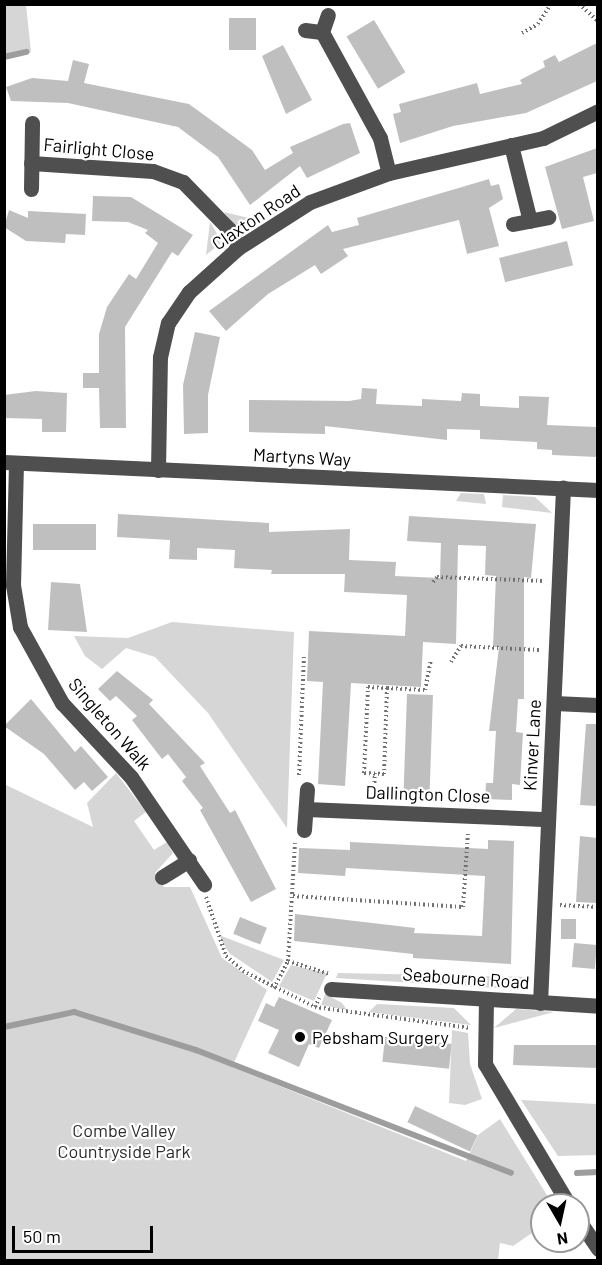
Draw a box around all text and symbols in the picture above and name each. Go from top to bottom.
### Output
street label: Fairlight Close [43,133,155,165]
street label: Claxton Road [208,180,304,254]
street label: Martyns Way [252,444,352,470]
street label: Singleton Walk [64,674,156,774]
street label: Kinver Lane [519,699,545,791]
street label: Dallington Close [365,781,491,807]
street label: Seabourne Road [402,963,530,993]
place label: Pebsham Surgery [312,1026,449,1048]
marker: Pebsham Surgery [293,1030,307,1044]
park label: Combe Valley Countryside Park [57,1120,191,1162]
north arrow [530,1193,590,1253]
scale bar [15,1214,156,1252]
text: 50 m [23,1225,61,1247]
text: N [556,1229,569,1250]

